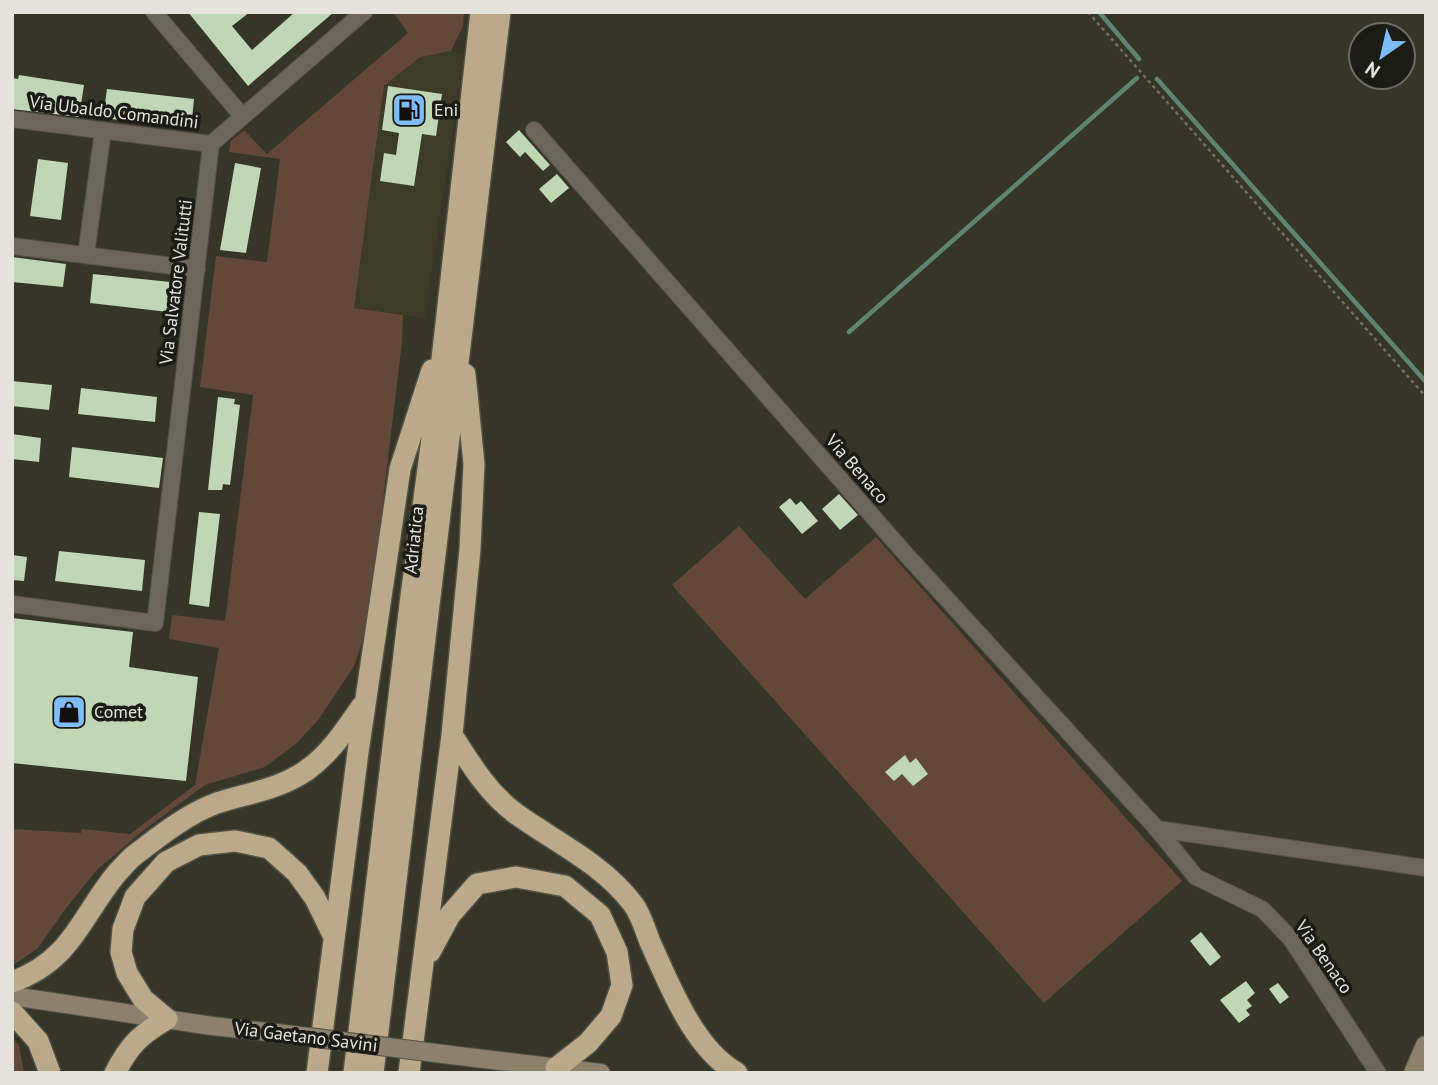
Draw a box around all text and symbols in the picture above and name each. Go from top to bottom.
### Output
north arrow [1347,21,1417,91]
text: N [1361,57,1384,84]
street label: Via Ubaldo Comandini [27,90,200,133]
fuel station icon: Eni [390,91,428,129]
place label: Eni [434,98,458,121]
street label: Via Salvatore Valitutti [154,198,197,367]
street label: Via Benaco [820,428,894,508]
street label: Adriatica [399,505,428,575]
shop icon: Comet [50,693,88,731]
place label: Comet [94,700,143,723]
street label: Via Benaco [1290,915,1358,998]
street label: Via Gaetano Savini [232,1016,379,1057]

